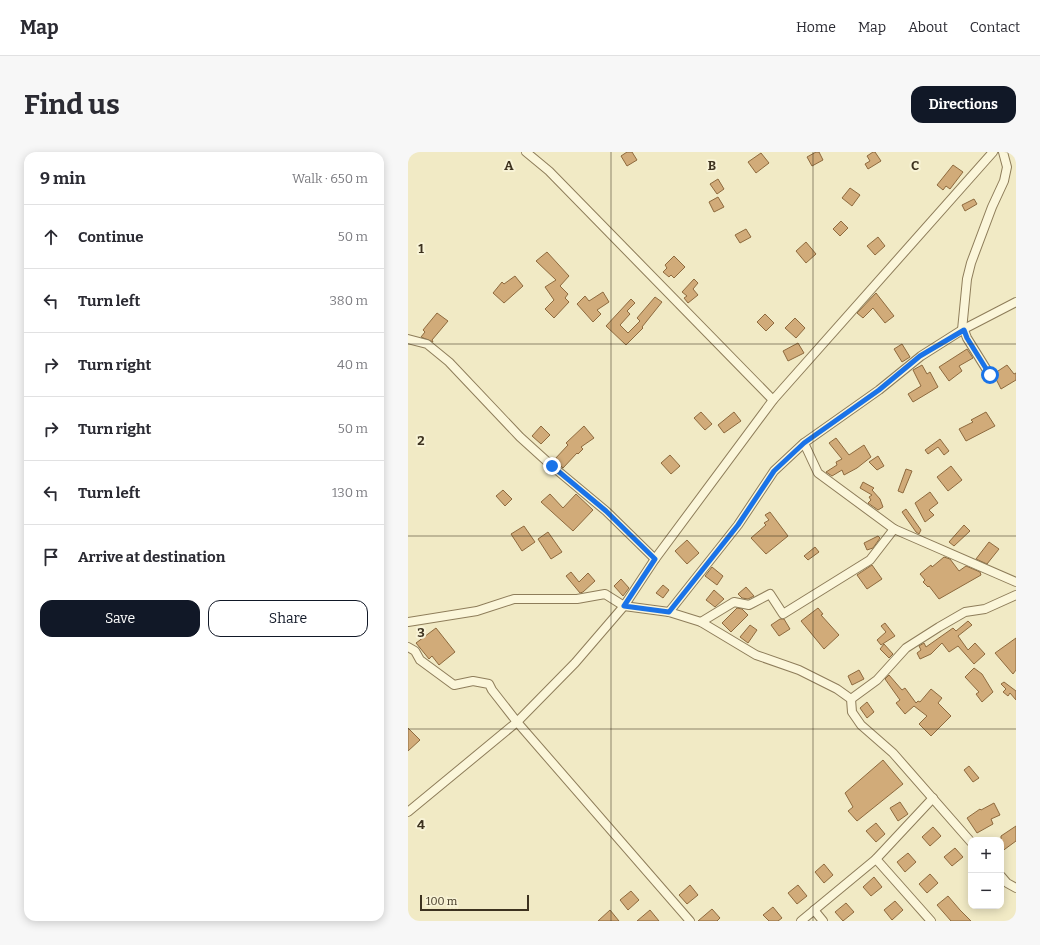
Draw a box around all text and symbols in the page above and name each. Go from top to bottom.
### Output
text: Map [20,16,59,39]
text: Home [796,19,836,36]
text: Map [858,19,886,36]
text: About [908,19,948,36]
text: Contact [970,19,1020,36]
button: Directions [911,86,1016,123]
text: Find us [24,88,120,121]
text: A [504,158,514,173]
text: B [708,158,716,173]
text: C [911,158,919,173]
text: 9 min [40,168,86,189]
text: Walk · 650 m [292,171,368,186]
icon: ahead [40,226,62,248]
text: Continue [78,228,144,246]
text: 50 m [338,229,368,244]
text: 1 [418,241,424,256]
icon: left [40,290,62,312]
text: Turn left [78,292,140,310]
text: 380 m [329,293,368,308]
icon: right [40,354,62,376]
text: Turn right [78,356,151,374]
text: 40 m [337,357,368,372]
route start [981,366,999,384]
icon: right [40,418,62,440]
text: Turn right [78,420,151,438]
text: 50 m [338,421,368,436]
text: 2 [417,433,425,448]
route end [543,457,561,475]
icon: left [40,482,62,504]
text: Turn left [78,484,140,502]
text: 130 m [332,485,368,500]
icon: arrive [40,546,62,568]
text: Arrive at destination [78,548,225,566]
button: Save [40,600,200,637]
button: Share [208,600,368,637]
text: 3 [417,625,425,640]
text: 4 [417,817,425,832]
map controls [968,837,1004,909]
button: + [968,837,1004,873]
button: − [968,873,1004,909]
scale bar [420,893,529,912]
text: 100 m [426,895,457,908]

